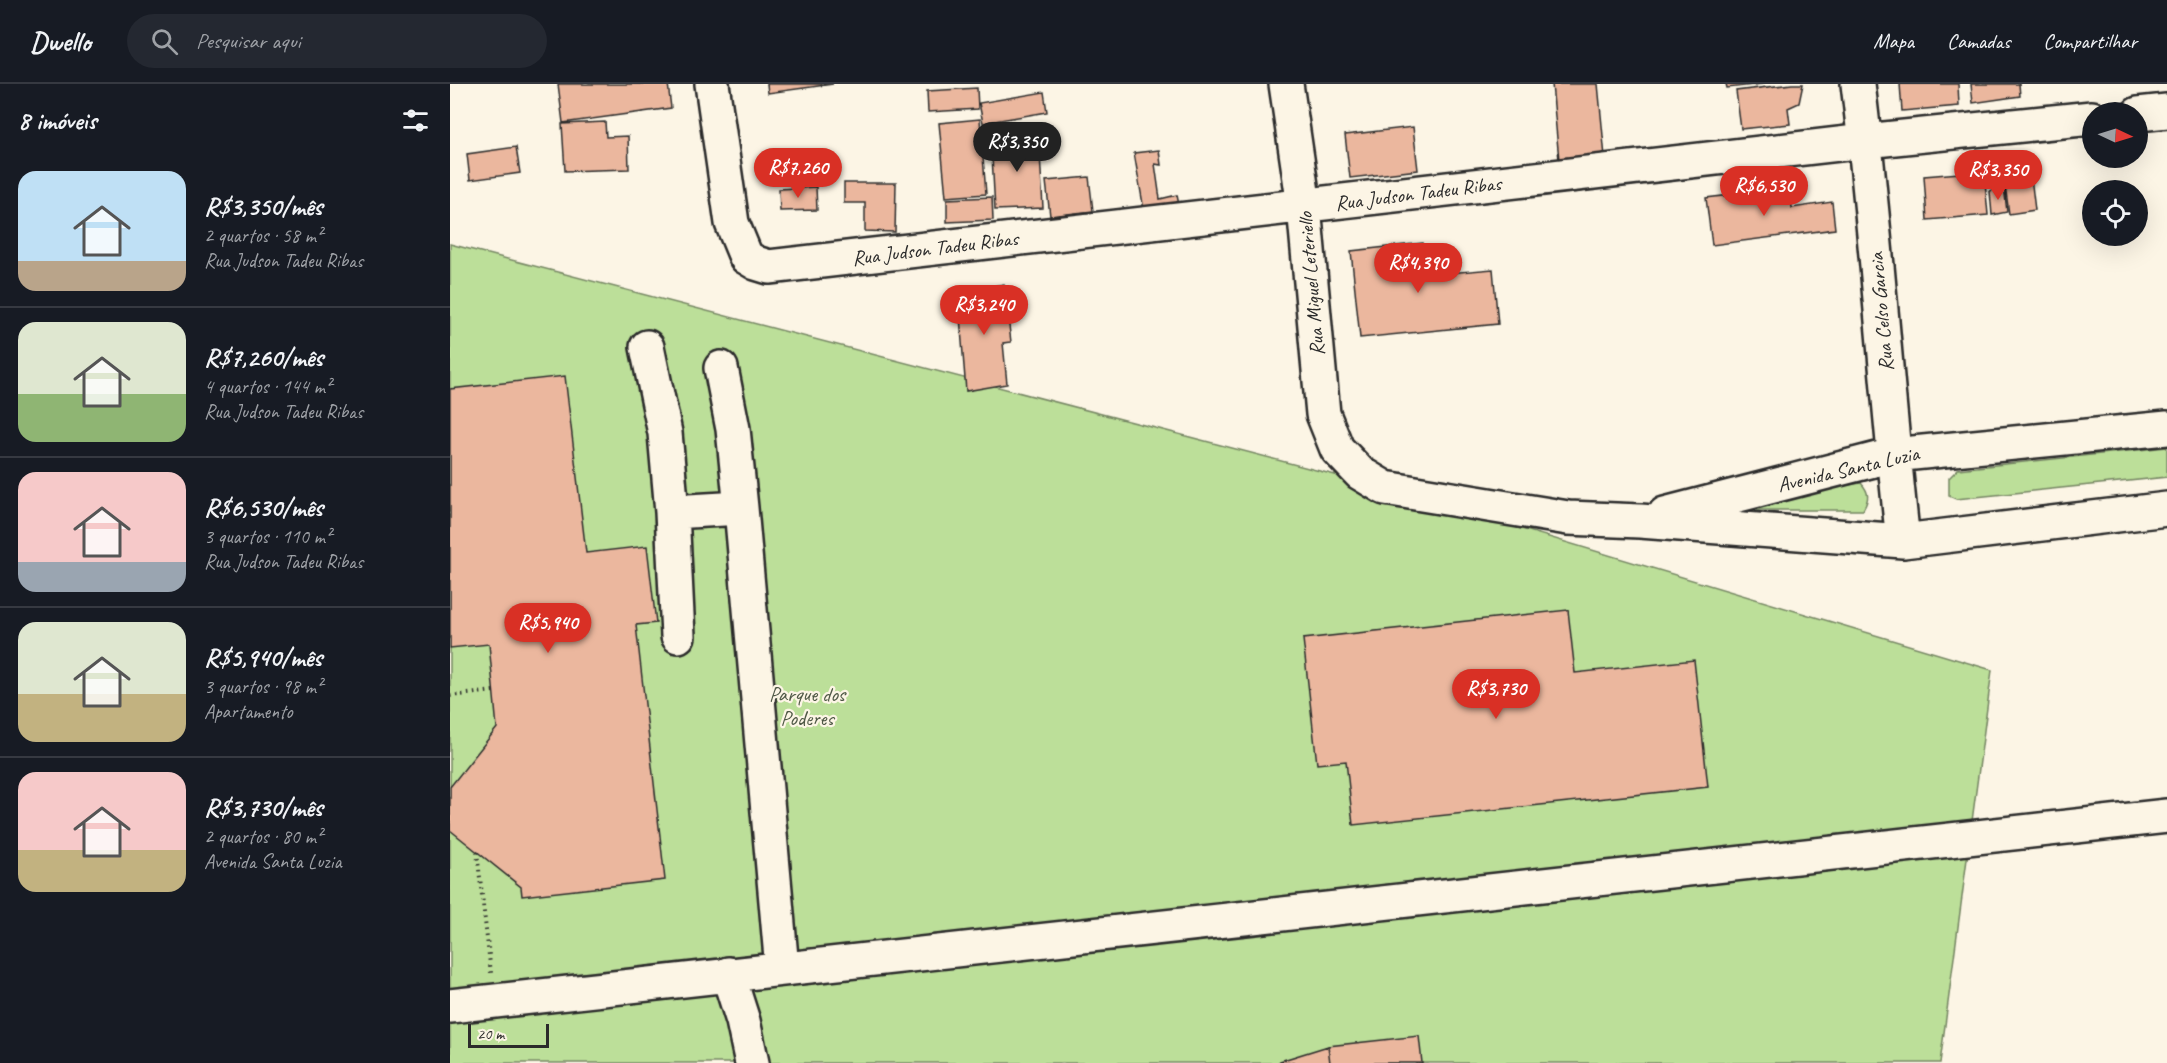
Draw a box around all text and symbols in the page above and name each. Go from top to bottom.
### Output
search box [127,14,547,68]
text: Dwello [30,24,91,59]
icon: search [148,25,181,58]
text: Pesquisar aqui [196,27,301,55]
text: Mapa [1873,28,1914,54]
text: Camadas [1947,28,2010,54]
text: Compartilhar [2043,28,2137,54]
north arrow [2082,102,2148,168]
map controls [2082,102,2148,246]
text: 8 imóveis [18,104,97,137]
icon: filters [399,104,432,137]
pin: R$3,350 [962,122,1072,173]
text: R$3,350 [987,129,1047,154]
pin: R$7,260 [743,148,853,199]
pin: R$3,350 [1943,150,2053,201]
text: R$7,260 [768,155,828,180]
text: R$3,350 [1968,157,2028,182]
pin: R$6,530 [1709,166,1819,217]
street label: Rua Judson Tadeu Ribas [1334,170,1504,216]
text: R$6,530 [1734,173,1794,198]
button: locate [2082,180,2148,246]
text: R$3,350/mês [204,190,322,223]
icon: home [66,195,138,267]
street label: Rua Miguel Leteriello [1292,210,1330,357]
text: 2 quartos · 58 m² [204,223,322,248]
street label: Rua Judson Tadeu Ribas [851,225,1021,271]
pin: R$4,390 [1363,243,1473,294]
text: Rua Judson Tadeu Ribas [204,248,363,273]
text: R$4,390 [1388,250,1448,275]
street label: Rua Celso Garcia [1863,250,1899,372]
pin: R$3,240 [929,285,1039,336]
text: R$3,240 [954,292,1014,317]
text: R$7,260/mês [204,341,323,374]
icon: home [66,346,138,418]
text: 4 quartos · 144 m² [204,374,331,399]
text: Rua Judson Tadeu Ribas [204,399,363,424]
street label: Avenida Santa Luzia [1775,440,1923,498]
text: R$6,530/mês [204,491,323,524]
icon: home [66,496,138,568]
text: 3 quartos · 110 m² [204,524,331,549]
text: Rua Judson Tadeu Ribas [204,549,363,574]
pin: R$5,940 [493,603,603,654]
text: R$5,940 [518,610,578,635]
text: R$5,940/mês [204,641,322,674]
icon: home [66,646,138,718]
pin: R$3,730 [1441,669,1551,720]
text: 3 quartos · 98 m² [204,674,322,699]
text: R$3,730 [1466,676,1526,701]
park label: Parque dos Poderes [769,681,847,731]
text: Apartamento [204,699,293,724]
text: R$3,730/mês [204,791,323,824]
icon: home [66,796,138,868]
text: 2 quartos · 80 m² [204,824,322,849]
text: Avenida Santa Luzia [204,849,341,874]
scale bar [468,1021,549,1048]
text: 20 m [477,1024,504,1044]

